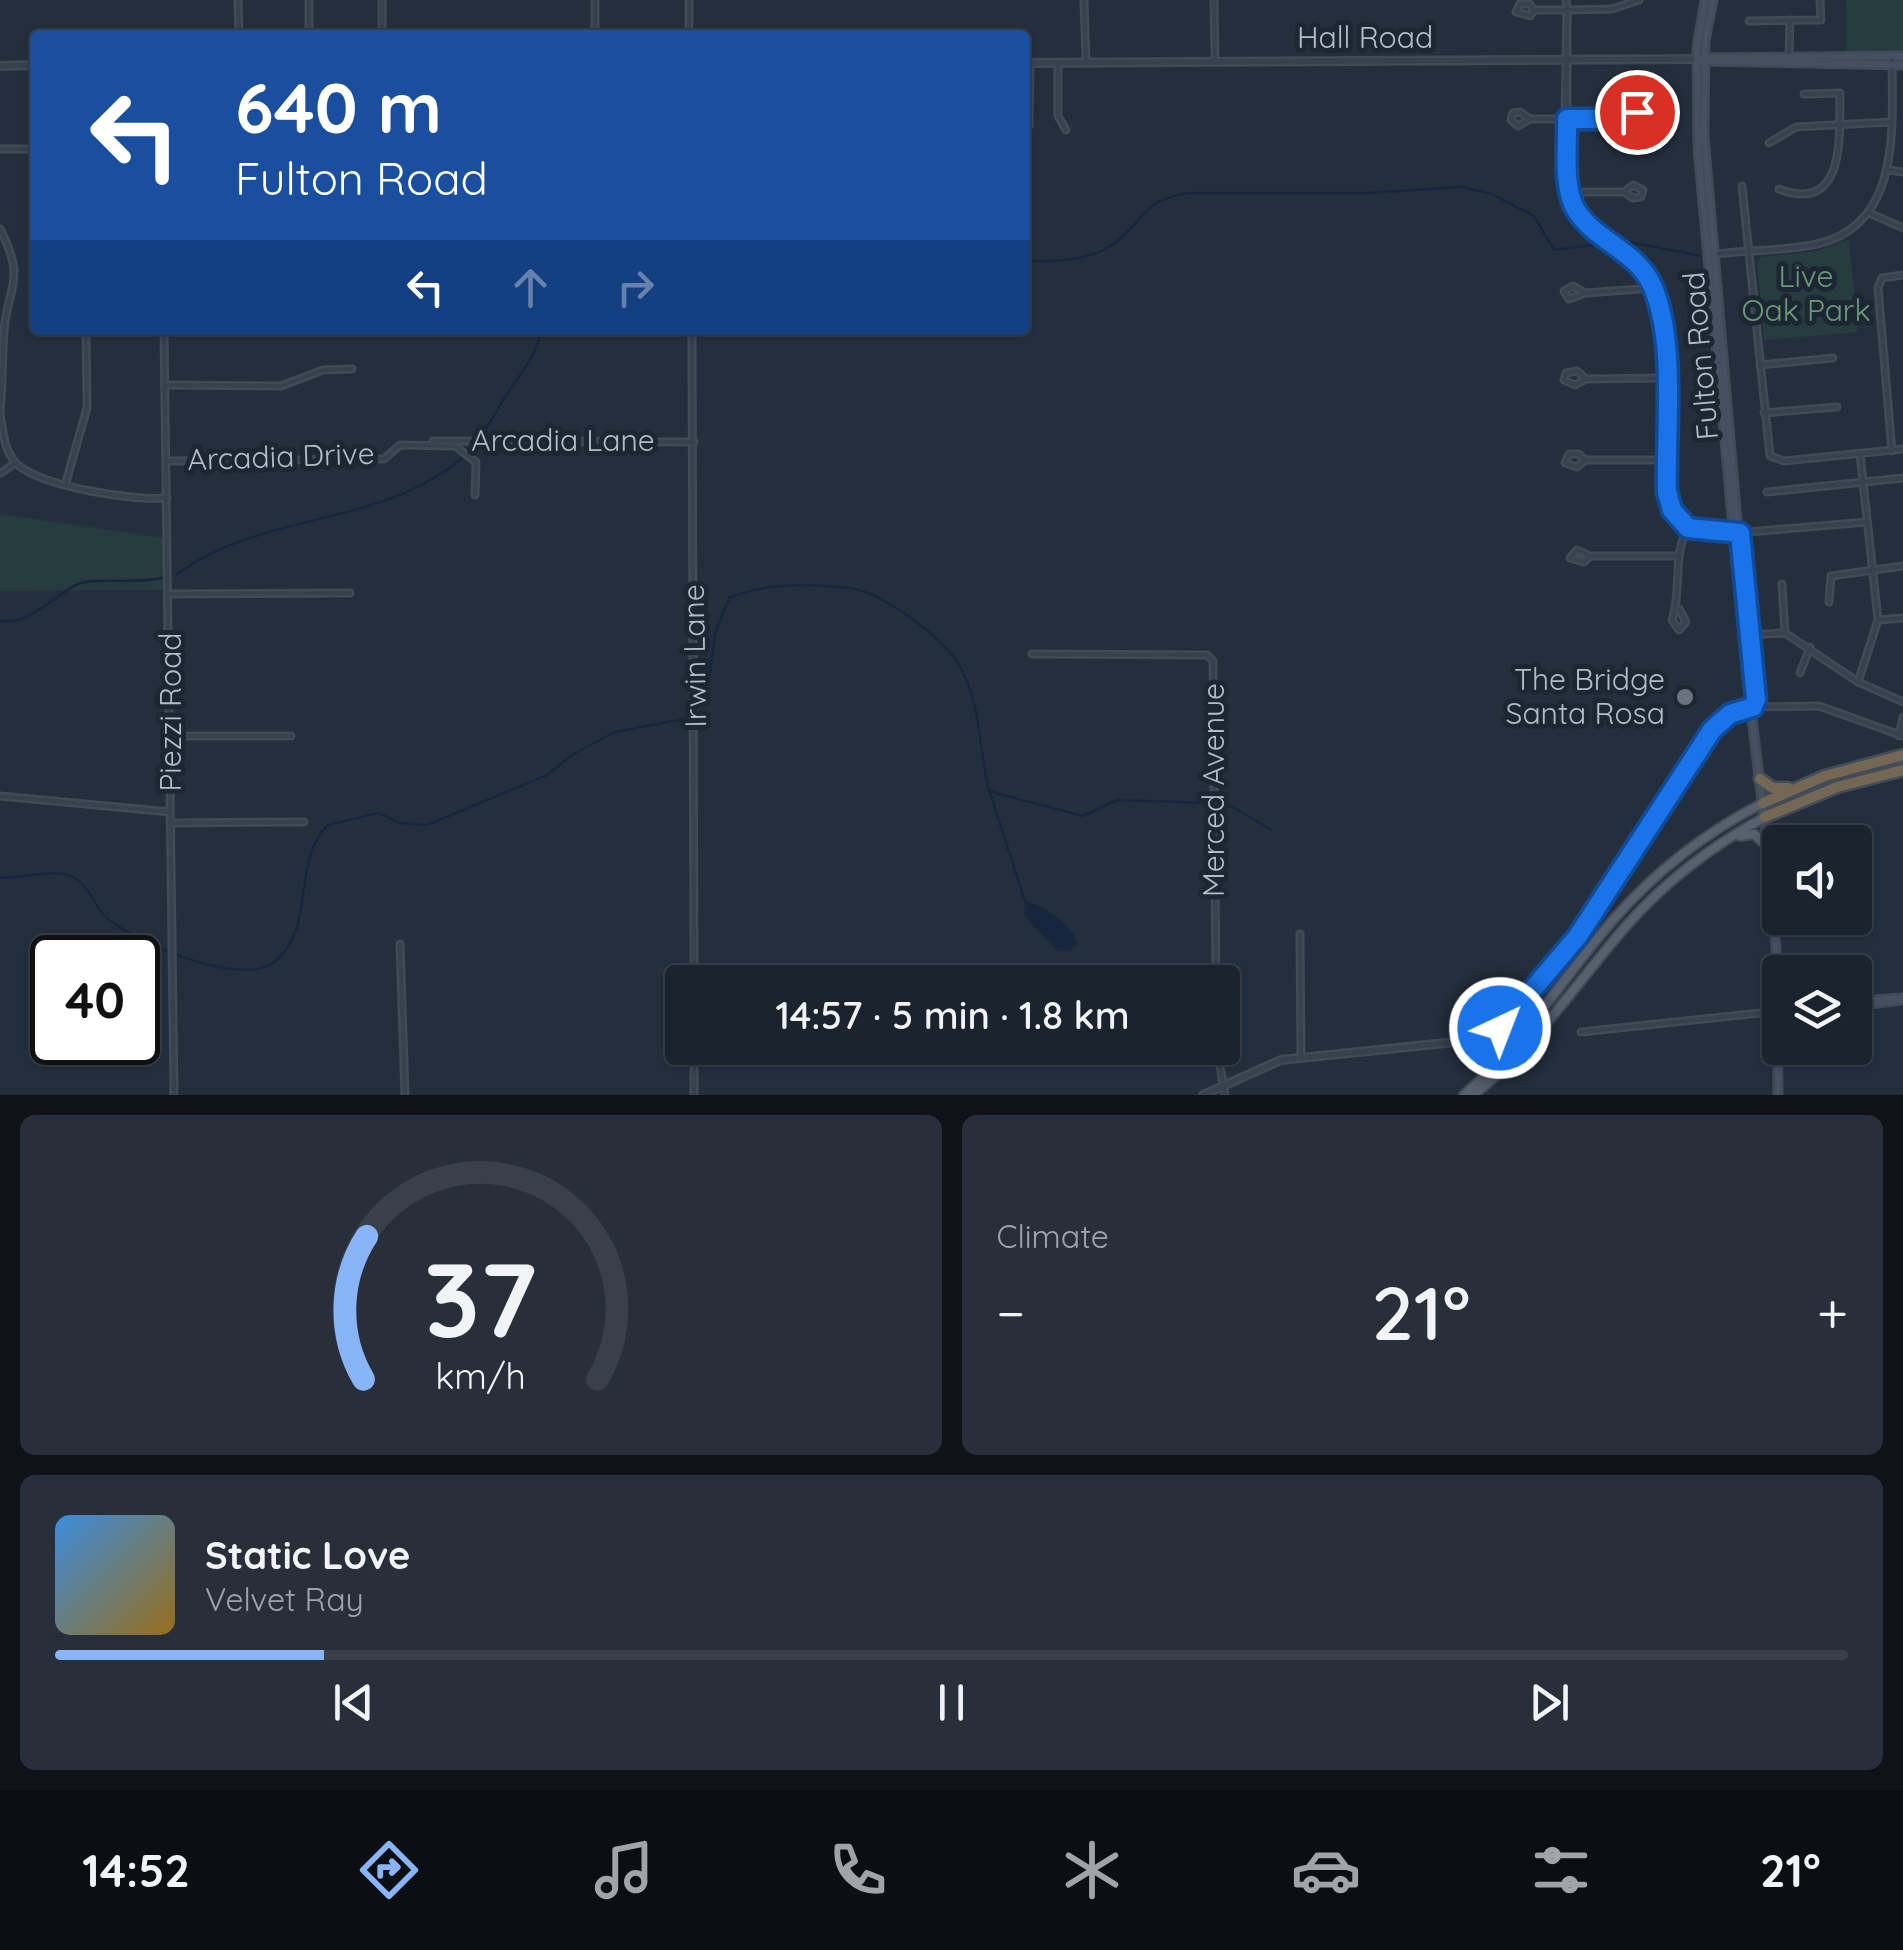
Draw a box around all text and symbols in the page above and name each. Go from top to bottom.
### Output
street label: Hall Road [1297,18,1433,56]
text: 640 m [235,63,442,151]
icon: left [70,70,200,200]
pin [1595,70,1680,155]
icon: arrive [1610,85,1665,140]
text: Fulton Road [235,150,488,206]
park label: Live Oak Park [1742,257,1870,329]
icon: left [398,260,453,315]
icon: ahead [503,260,558,315]
icon: right [608,260,663,315]
street label: Fulton Road [1674,270,1726,442]
street label: Arcadia Lane [471,421,655,459]
street label: Arcadia Drive [187,434,375,478]
street label: Irwin Lane [674,584,714,728]
street label: Piezzi Road [151,632,189,792]
place label: The Bridge Santa Rosa [1506,660,1665,732]
street label: Merced Avenue [1194,683,1232,897]
marker: The Bridge Santa Rosa [1674,686,1696,708]
map controls [1762,825,1872,1065]
button: sound [1762,825,1872,935]
speed limit sign: 40 [30,935,160,1065]
button: layers [1762,955,1872,1065]
position arrow [1448,976,1552,1080]
text: 14:57 · 5 min · 1.8 km [775,991,1130,1039]
text: Climate [997,1216,1109,1256]
text: 37 [424,1233,537,1363]
text: 21° [1372,1265,1471,1359]
text: − [997,1278,1025,1347]
text: + [1817,1278,1848,1347]
text: km/h [435,1353,526,1398]
text: Static Love [205,1531,410,1579]
text: Velvet Ray [205,1579,364,1619]
icon: previous [326,1675,381,1730]
icon: pause [924,1675,979,1730]
icon: next [1522,1675,1577,1730]
icon: directions [354,1835,424,1905]
icon: music [589,1835,659,1905]
icon: phone [823,1835,893,1905]
icon: climate [1057,1835,1127,1905]
icon: car [1291,1835,1361,1905]
icon: filters [1526,1835,1596,1905]
text: 14:52 [82,1842,190,1898]
text: 21° [1760,1842,1821,1898]

